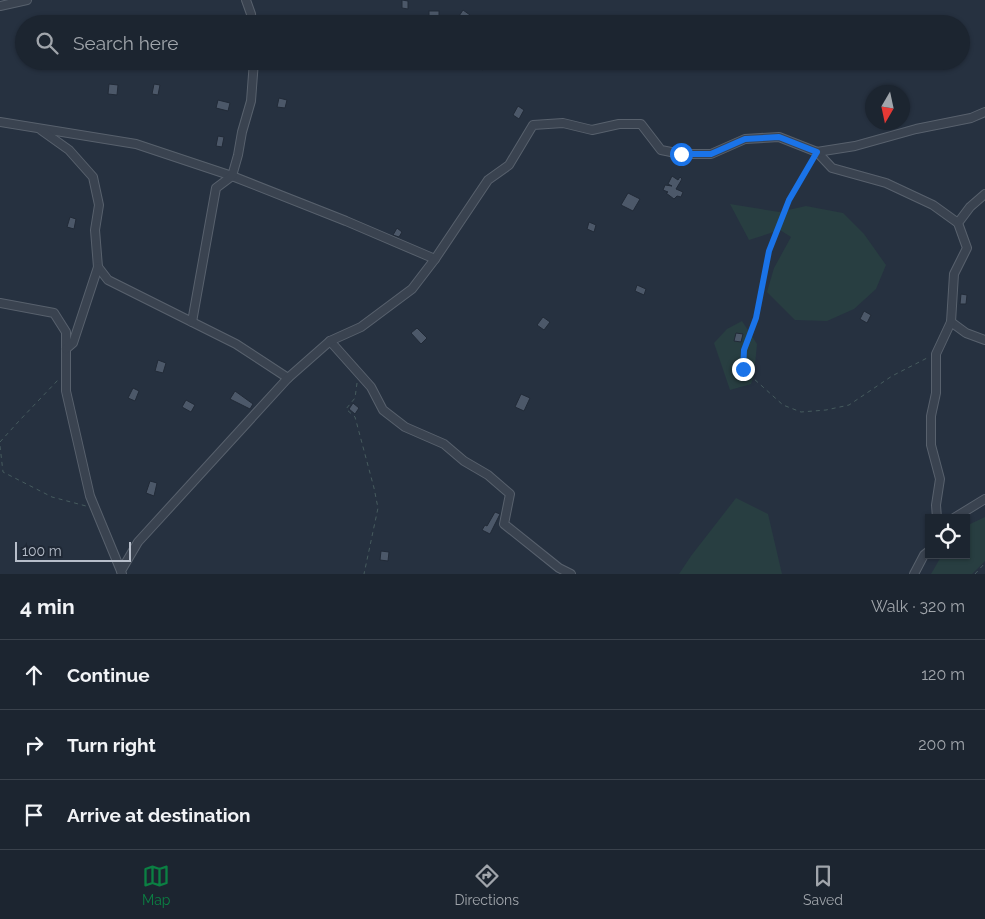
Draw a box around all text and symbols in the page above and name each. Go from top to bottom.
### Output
search box [15,15,970,70]
icon: search [33,29,61,57]
text: Search here [73,32,179,54]
north arrow [865,85,910,130]
route start [670,143,693,166]
route end [732,358,755,381]
map controls [925,514,970,559]
button: locate [925,514,970,559]
scale bar [15,539,131,562]
text: 100 m [22,543,62,559]
text: 4 min [20,594,75,619]
text: Walk · 320 m [871,597,965,616]
icon: ahead [20,661,48,689]
text: Continue [67,664,150,686]
text: 120 m [921,665,965,684]
icon: right [20,731,48,759]
text: Turn right [67,734,156,756]
text: 200 m [918,735,965,754]
icon: arrive [20,801,48,829]
text: Arrive at destination [67,804,251,826]
tab: Map [142,862,170,908]
tab: Directions [454,862,519,908]
tab: Saved [803,862,843,908]

